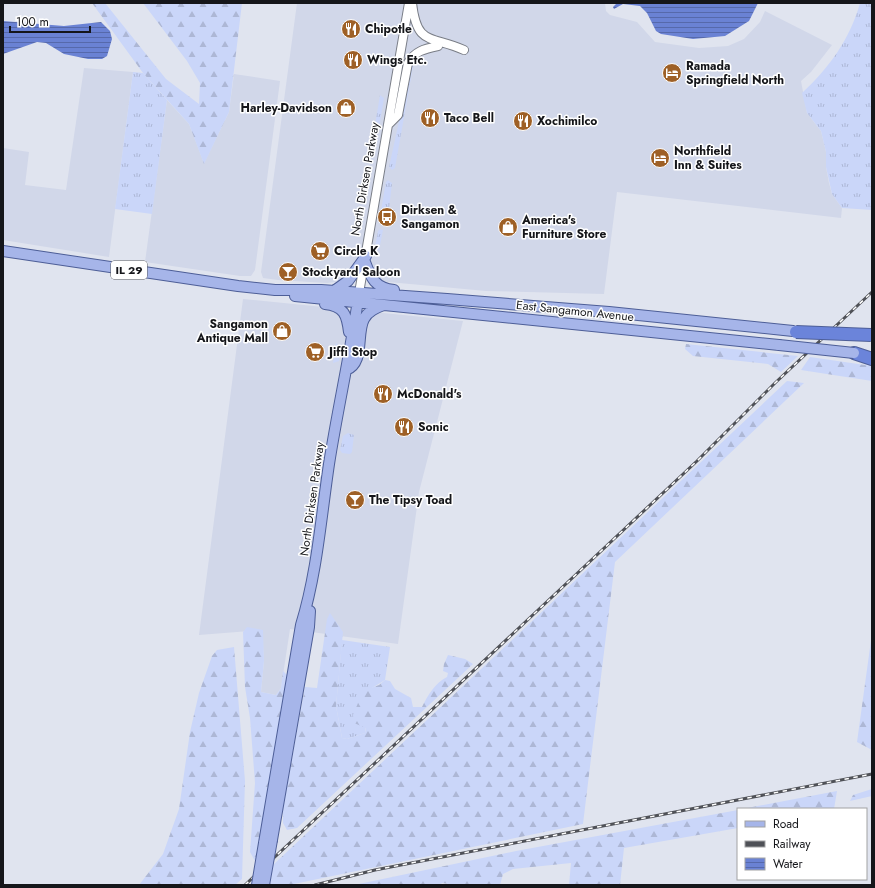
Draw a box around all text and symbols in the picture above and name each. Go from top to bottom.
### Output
scale bar [10,8,90,34]
text: 100 m [16,13,49,31]
restaurant icon: Chipotle [340,18,362,40]
place label: Chipotle [365,20,412,38]
restaurant icon: Wings Etc. [342,49,364,71]
place label: Wings Etc. [367,51,427,69]
place label: Ramada Springfield North [686,57,784,89]
hotel icon: Ramada Springfield North [661,62,683,84]
shop icon: Harley-Davidson [335,97,357,119]
place label: Harley-Davidson [241,99,332,117]
restaurant icon: Taco Bell [419,107,441,129]
place label: Taco Bell [444,109,494,127]
restaurant icon: Xochimilco [512,110,534,132]
place label: Xochimilco [537,112,597,130]
street label: North Dirksen Parkway [346,120,384,237]
place label: Northfield Inn & Suites [674,142,742,174]
hotel icon: Northfield Inn & Suites [649,147,671,169]
place label: Dirksen & Sangamon [401,201,460,233]
bus stop icon: Dirksen & Sangamon [376,206,398,228]
place label: America's Furniture Store [521,211,607,243]
shop icon: America's Furniture Store [497,216,519,238]
supermarket icon: Circle K [309,240,331,262]
place label: Circle K [334,242,379,260]
road number: IL 29 [111,261,147,279]
bar icon: Stockyard Saloon [277,261,299,283]
place label: Stockyard Saloon [302,263,400,281]
street label: East Sangamon Avenue [515,296,635,326]
place label: Sangamon Antique Mall [196,315,268,347]
shop icon: Sangamon Antique Mall [271,320,293,342]
supermarket icon: Jiffi Stop [304,341,326,363]
place label: Jiffi Stop [327,343,378,361]
restaurant icon: McDonald's [372,383,394,405]
place label: McDonald's [397,385,462,403]
restaurant icon: Sonic [393,416,415,438]
place label: Sonic [418,418,449,436]
street label: North Dirksen Parkway [295,440,329,557]
bar icon: The Tipsy Toad [344,489,366,511]
place label: The Tipsy Toad [369,491,452,509]
legend [737,808,867,880]
text: Road [773,815,799,833]
text: Railway [773,835,811,853]
text: Water [773,855,804,873]

